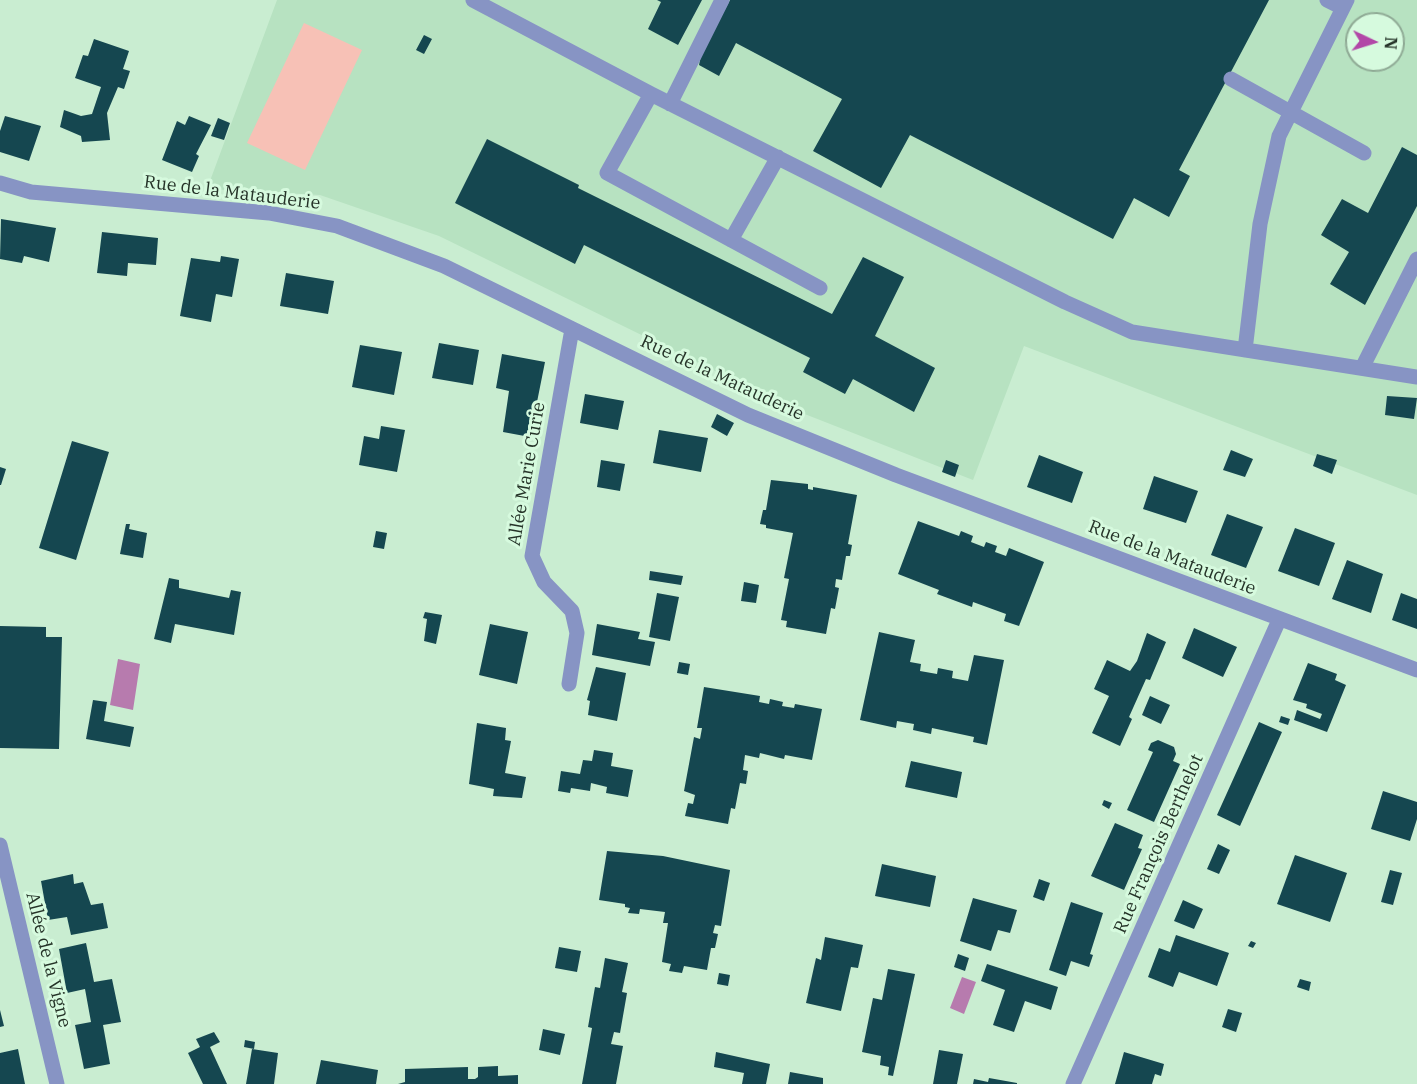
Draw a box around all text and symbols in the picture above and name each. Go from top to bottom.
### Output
north arrow [1345,12,1405,72]
text: N [1381,36,1401,50]
street label: Rue de la Matauderie [143,171,321,215]
street label: Rue de la Matauderie [637,331,807,425]
street label: Allée Marie Curie [504,400,550,548]
street label: Rue de la Matauderie [1085,516,1259,600]
street label: Rue François Berthelot [1110,751,1208,937]
street label: Allée de la Vigne [21,890,75,1030]

